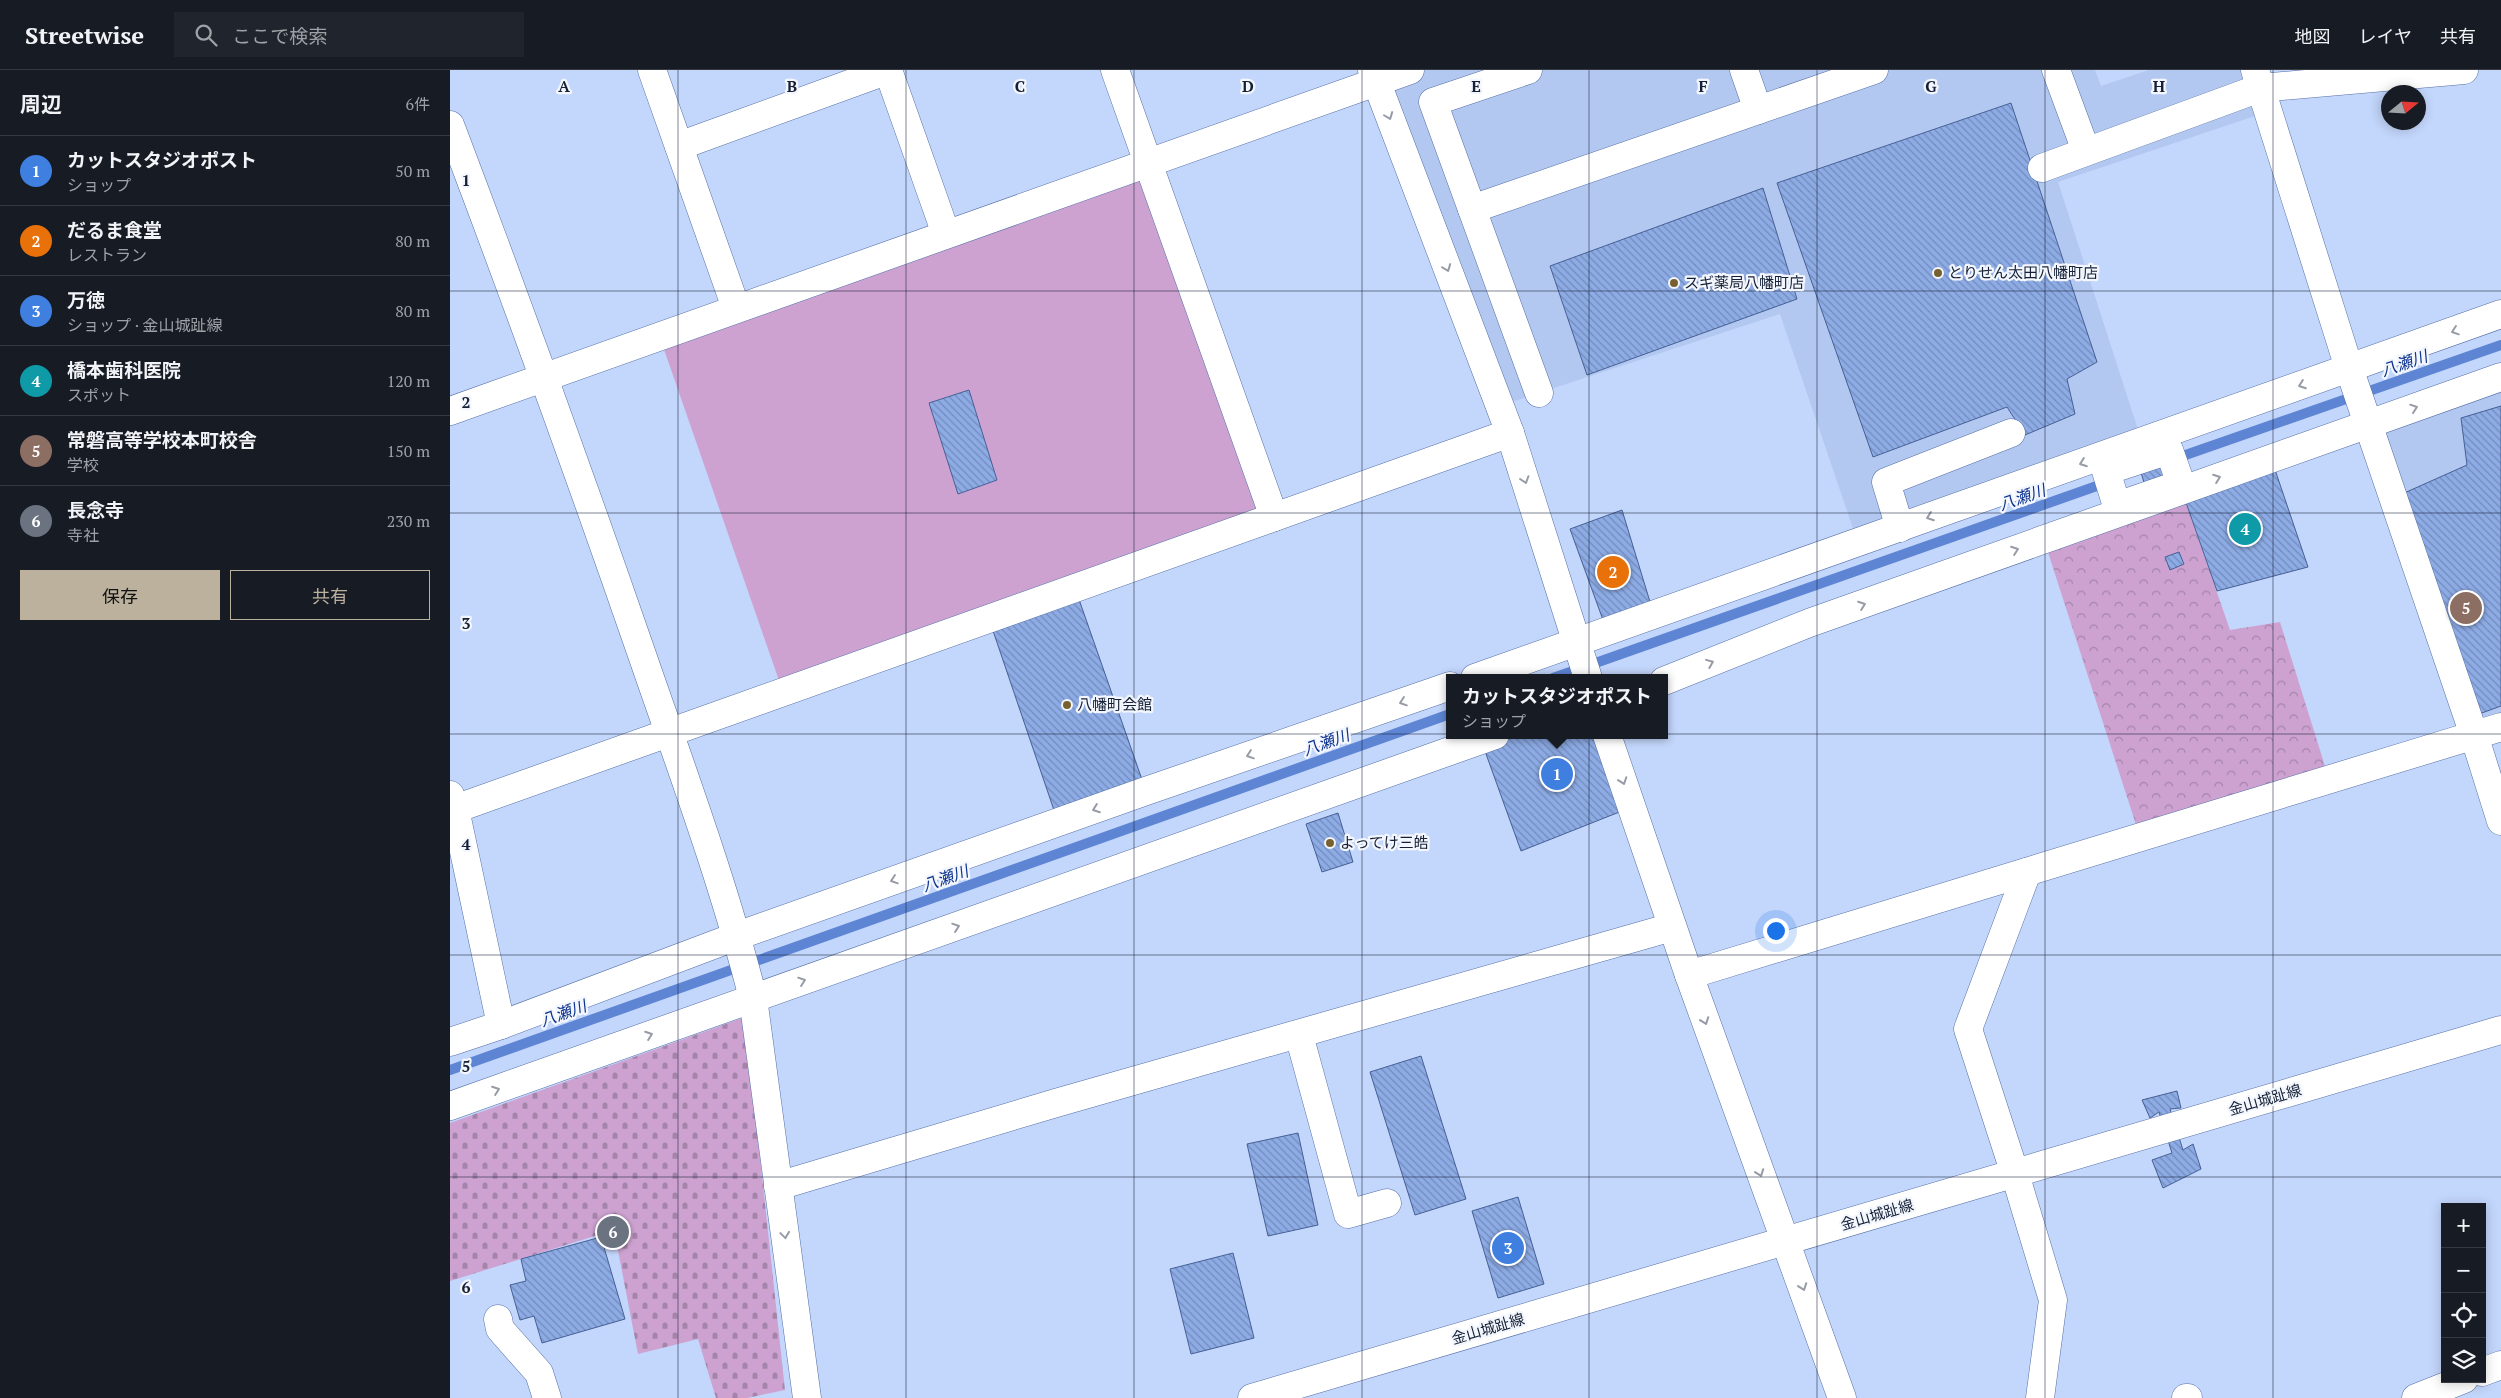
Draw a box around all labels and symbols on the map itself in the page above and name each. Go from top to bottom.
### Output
text: A [558,75,570,97]
text: B [787,75,797,97]
text: C [1015,75,1025,97]
text: D [1242,75,1254,97]
text: E [1471,75,1481,97]
text: F [1698,75,1708,97]
text: G [1925,75,1937,97]
text: H [2153,75,2165,97]
north arrow [2381,85,2426,130]
one-way arrow [1383,111,1393,120]
text: 1 [461,169,471,191]
place label: とりせん太田八幡町店 [1948,262,2098,282]
one-way arrow [1441,263,1451,271]
marker: とりせん太田八幡町店 [1932,267,1944,279]
place label: スギ薬局八幡町店 [1684,272,1804,292]
marker: スギ薬局八幡町店 [1668,277,1680,289]
one-way arrow [2451,325,2460,335]
water label: 八瀬川 [2378,344,2432,381]
one-way arrow [2298,379,2307,389]
text: 2 [461,391,471,413]
one-way arrow [2409,404,2417,414]
one-way arrow [2079,457,2088,467]
one-way arrow [2212,474,2221,484]
one-way arrow [1519,475,1529,484]
water label: 八瀬川 [1996,478,2050,515]
pin: 4 [2229,510,2261,548]
one-way arrow [1926,511,1934,521]
one-way arrow [2010,546,2018,556]
pin: 2 [1597,553,1629,591]
pin: 5 [2450,589,2482,627]
one-way arrow [1857,601,1865,611]
text: 3 [461,612,471,634]
one-way arrow [1705,658,1714,669]
place label: 八幡町会館 [1077,694,1152,714]
one-way arrow [1400,696,1408,706]
marker: 八幡町会館 [1061,699,1073,711]
water label: 八瀬川 [1300,723,1354,761]
one-way arrow [1246,749,1254,759]
pin: 1 [1541,755,1573,793]
one-way arrow [1617,777,1627,785]
one-way arrow [1093,803,1101,813]
place label: よってけ三皓 [1340,832,1429,852]
text: 4 [461,833,471,855]
marker: よってけ三皓 [1324,837,1336,849]
water label: 八瀬川 [919,859,973,897]
one-way arrow [890,874,898,884]
your location [1763,918,1789,944]
one-way arrow [951,923,959,933]
one-way arrow [798,977,806,987]
water label: 八瀬川 [537,994,591,1032]
one-way arrow [1699,1016,1709,1024]
one-way arrow [644,1031,653,1041]
text: 5 [461,1055,471,1077]
street label: 金山城趾線 [2226,1079,2304,1119]
one-way arrow [491,1086,500,1096]
one-way arrow [1754,1169,1764,1177]
street label: 金山城趾線 [1838,1194,1916,1234]
pin: 6 [597,1213,629,1251]
pin: 3 [1492,1229,1524,1267]
one-way arrow [779,1230,789,1239]
text: 6 [461,1276,471,1298]
one-way arrow [1797,1283,1807,1291]
street label: 金山城趾線 [1449,1308,1527,1348]

